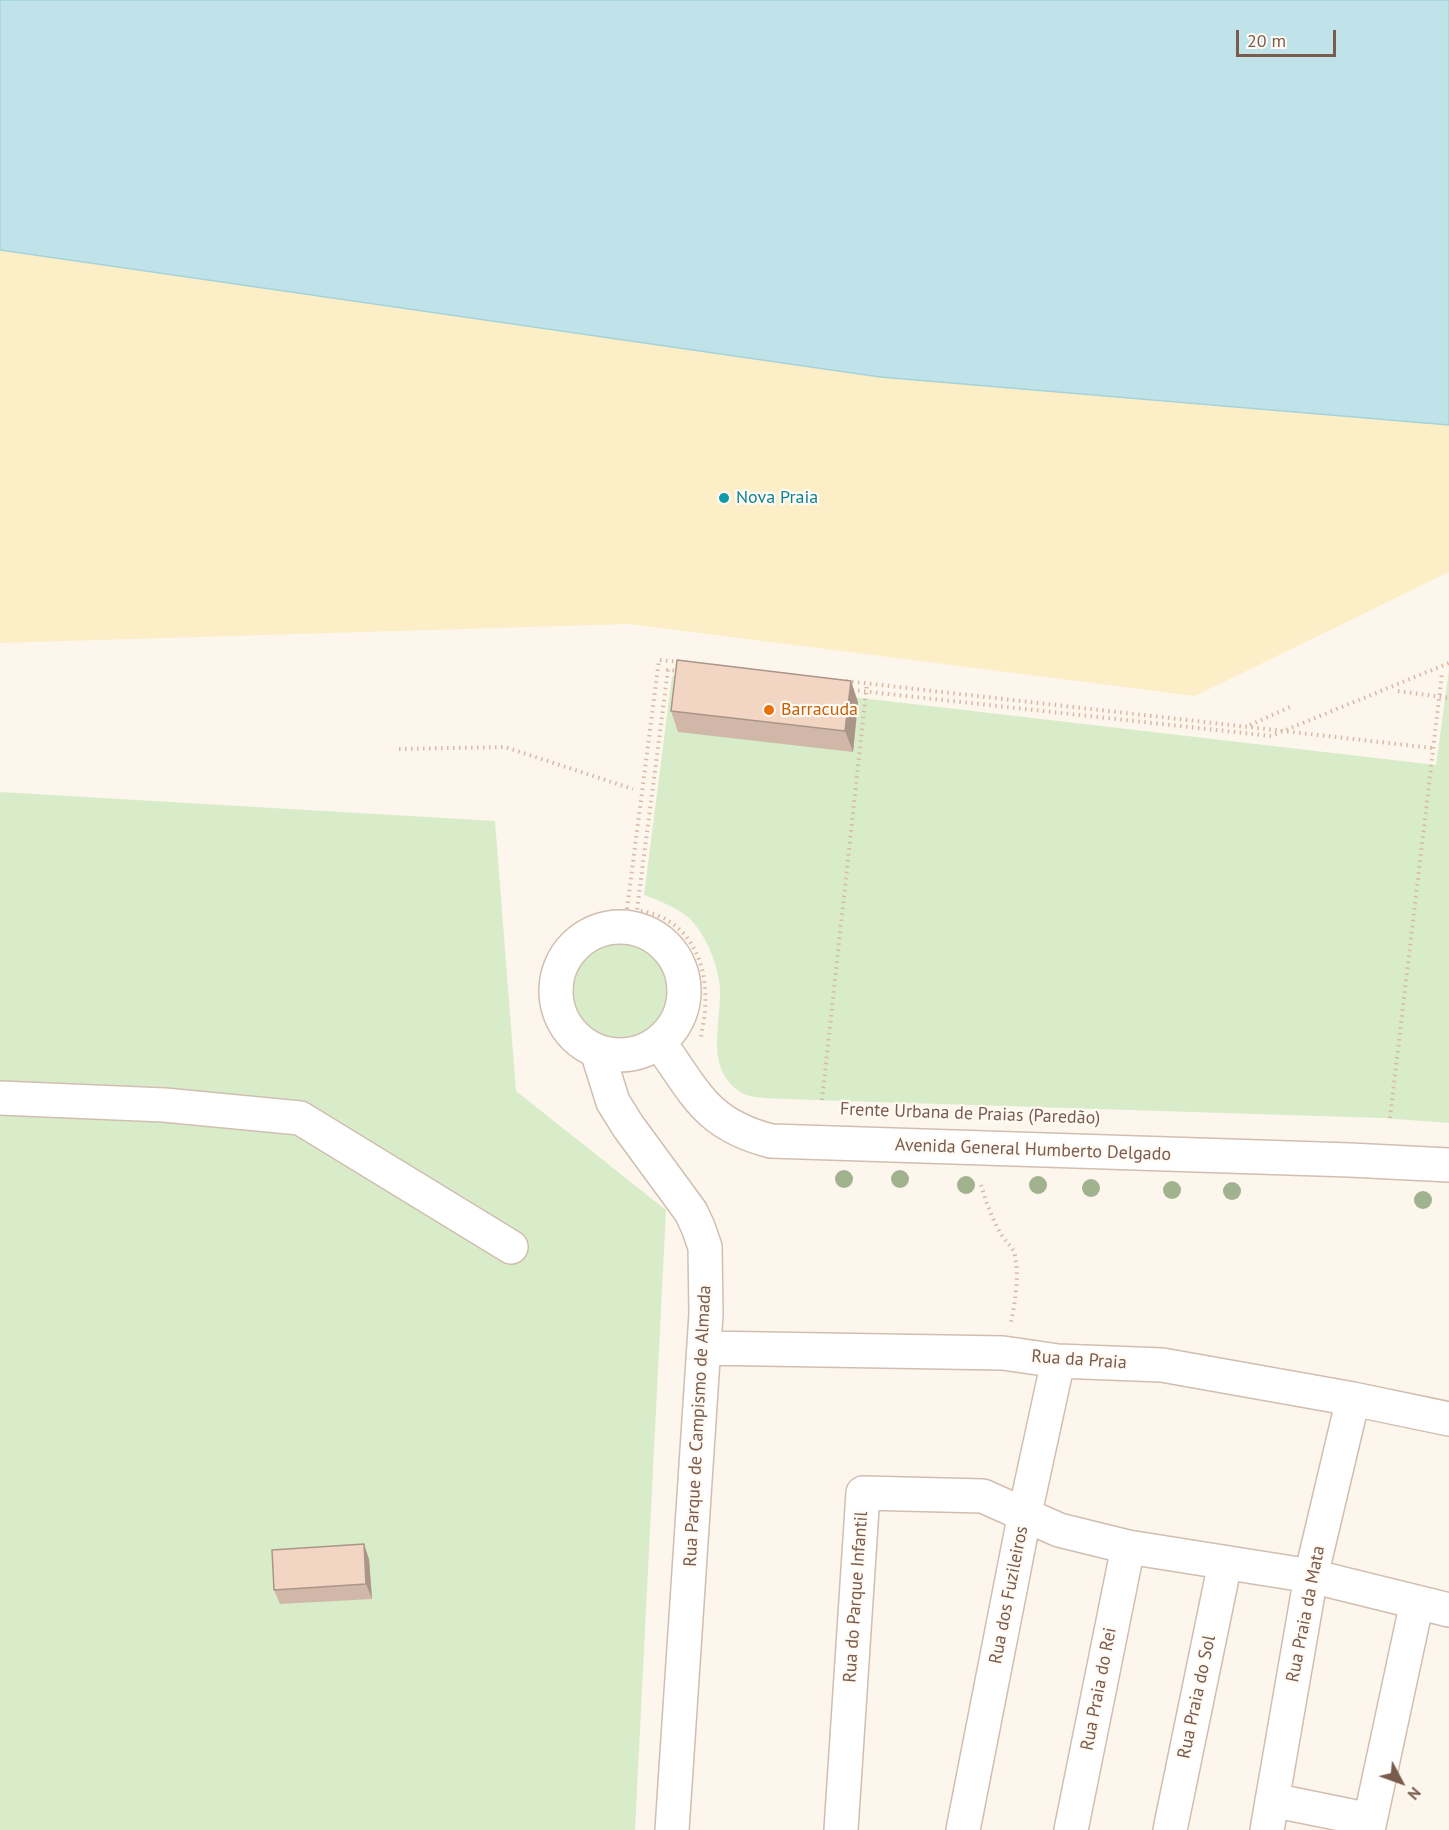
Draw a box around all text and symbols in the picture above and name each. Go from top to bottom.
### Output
scale bar [1239,18,1340,56]
text: 20 m [1247,29,1286,52]
place label: Nova Praia [736,487,818,509]
marker: Nova Praia [717,491,731,505]
place label: Barracuda [781,699,858,721]
marker: Barracuda [762,703,776,717]
street label: Frente Urbana de Praias (Paredão) [839,1099,1101,1129]
street label: Avenida General Humberto Delgado [895,1134,1171,1166]
street label: Rua Parque de Campismo de Almada [680,1285,716,1567]
street label: Rua da Praia [1031,1346,1127,1374]
street label: Rua do Parque Infantil [839,1511,873,1683]
street label: Rua dos Fuzileiros [985,1524,1033,1666]
street label: Rua Praia da Mata [1282,1544,1330,1684]
street label: Rua Praia do Rei [1076,1626,1122,1752]
street label: Rua Praia do Sol [1173,1633,1221,1761]
north arrow [1371,1752,1431,1812]
text: N [1404,1783,1426,1804]

